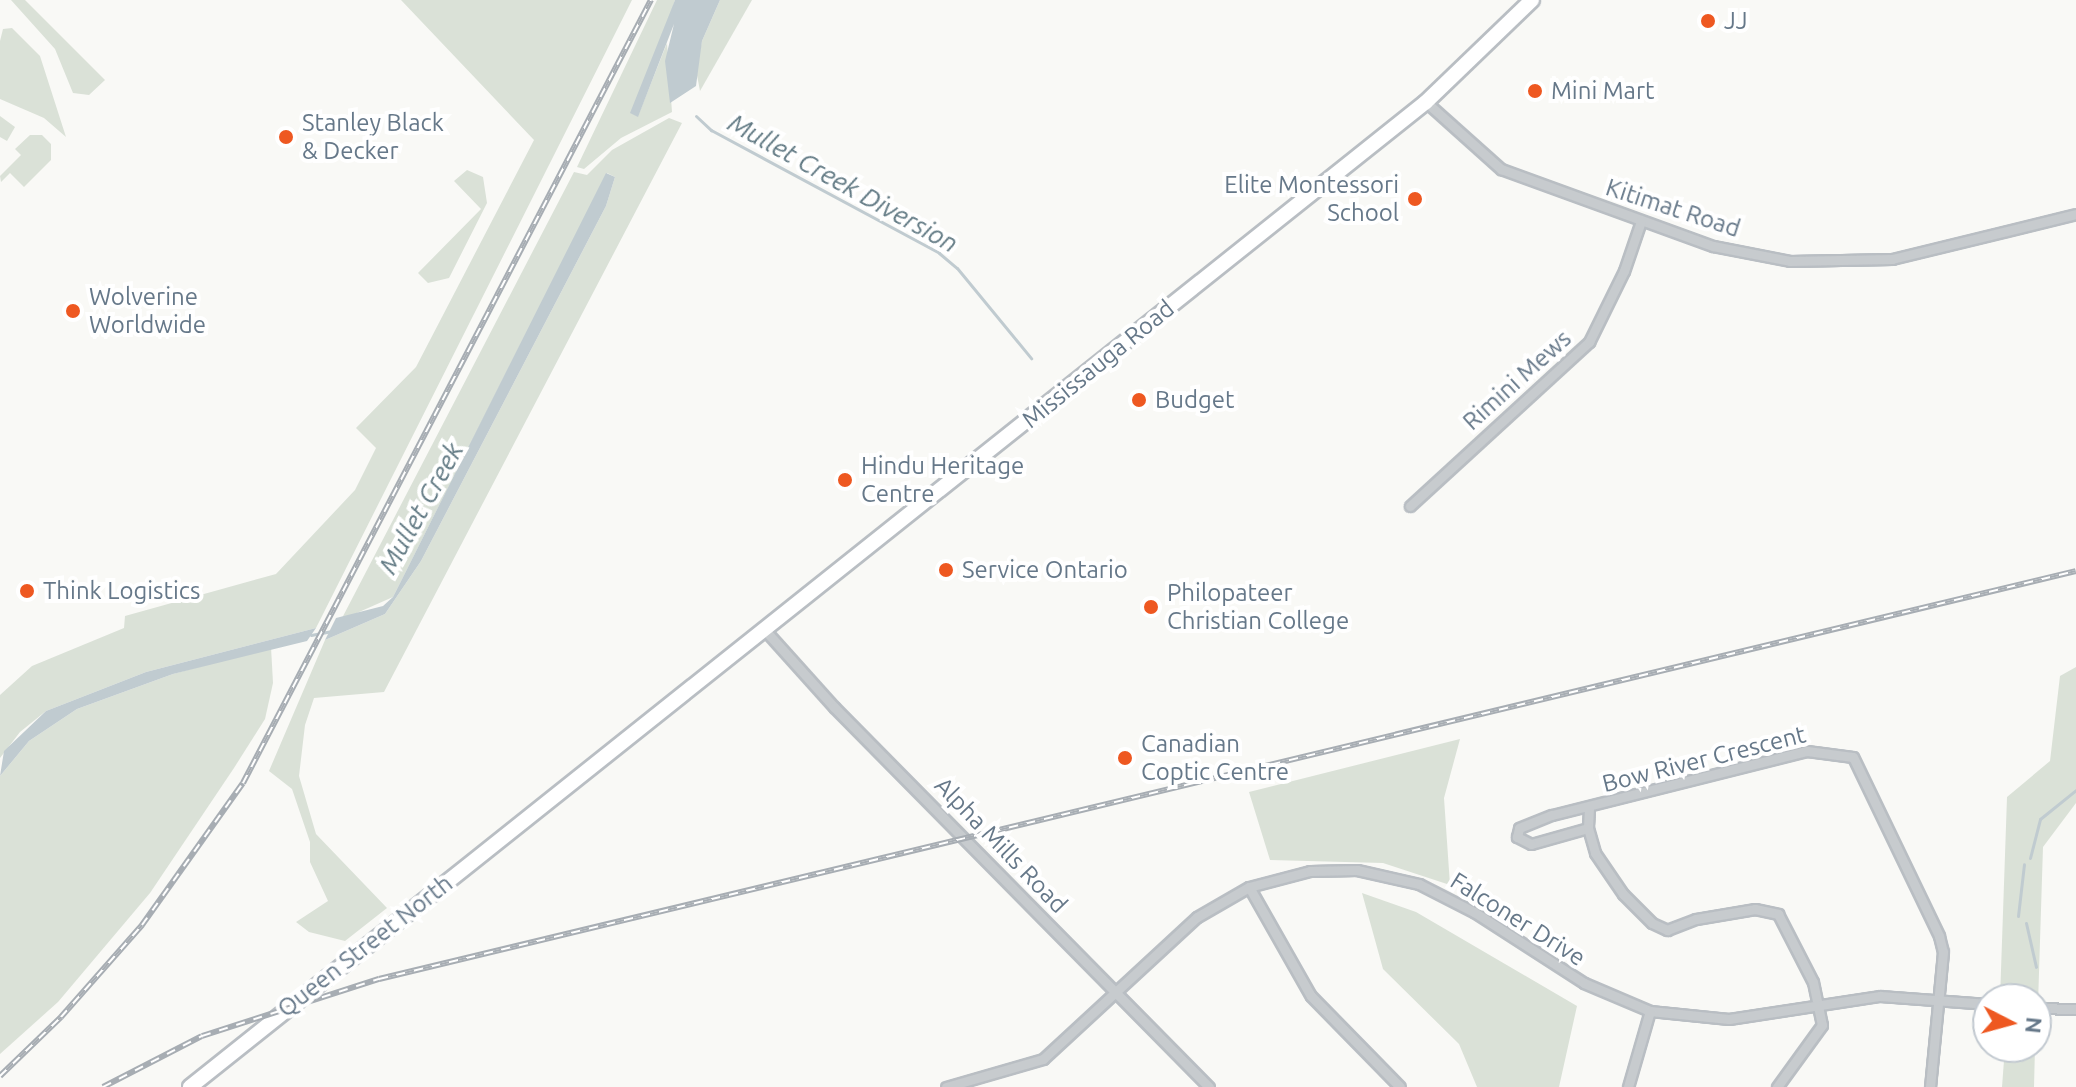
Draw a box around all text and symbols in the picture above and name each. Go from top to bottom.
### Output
place label: JJ [1724,7,1748,35]
marker: JJ [1699,12,1717,30]
place label: Mini Mart [1551,77,1654,105]
marker: Mini Mart [1526,82,1544,100]
water label: Mullet Creek Diversion [723,107,963,259]
place label: Stanley Black & Decker [302,109,444,165]
marker: Stanley Black & Decker [277,128,295,146]
place label: Elite Montessori School [1224,171,1399,227]
street label: Kitimat Road [1602,173,1744,243]
marker: Elite Montessori School [1406,190,1424,208]
place label: Wolverine Worldwide [89,283,206,339]
street label: Mississauga Road [1016,294,1180,434]
marker: Wolverine Worldwide [64,302,82,320]
street label: Rimini Mews [1457,324,1577,436]
place label: Budget [1155,386,1234,414]
marker: Budget [1130,391,1148,409]
water label: Mullet Creek [372,437,470,579]
place label: Hindu Heritage Centre [861,452,1024,508]
marker: Hindu Heritage Centre [836,471,854,489]
place label: Service Ontario [962,556,1128,584]
marker: Service Ontario [937,561,955,579]
place label: Think Logistics [43,577,200,605]
place label: Philopateer Christian College [1167,579,1349,635]
marker: Think Logistics [18,582,36,600]
marker: Philopateer Christian College [1142,598,1160,616]
street label: Bow River Crescent [1599,720,1809,798]
place label: Canadian Coptic Centre [1141,730,1289,786]
marker: Canadian Coptic Centre [1116,749,1134,767]
street label: Alpha Mills Road [929,771,1073,919]
street label: Falconer Drive [1445,866,1591,972]
street label: Queen Street North [272,869,458,1023]
north arrow [1972,983,2052,1063]
text: N [2021,1016,2048,1035]

